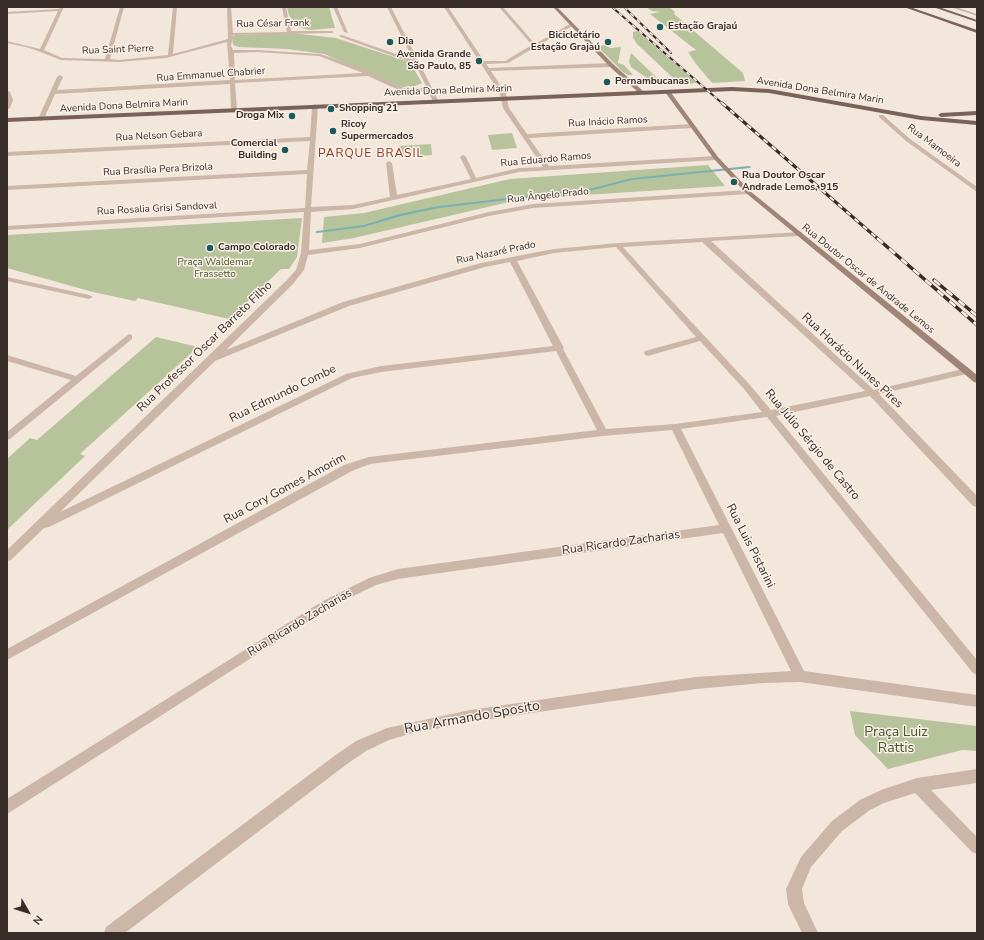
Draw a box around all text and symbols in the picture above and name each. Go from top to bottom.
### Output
street label: Rua César Frank [236,17,310,31]
place label: Estação Grajaú [668,21,737,33]
marker: Estação Grajaú [655,22,665,32]
place label: Bicicletário Estação Grajaú [531,30,600,54]
place label: Dia [398,36,414,48]
marker: Dia [385,37,395,47]
marker: Bicicletário Estação Grajaú [603,37,613,47]
street label: Rua Saint Pierre [82,43,154,57]
place label: Avenida Grande São Paulo, 85 [397,49,471,72]
marker: Avenida Grande São Paulo, 85 [474,56,484,66]
street label: Rua Emmanuel Chabrier [156,65,266,85]
street label: Avenida Dona Belmira Marin [756,75,884,107]
place label: Pernambucanas [615,76,689,88]
marker: Pernambucanas [602,77,612,87]
street label: Avenida Dona Belmira Marin [384,83,512,99]
street label: Avenida Dona Belmira Marin [60,97,188,115]
place label: Shopping 21 [339,103,398,115]
marker: Shopping 21 [326,104,336,114]
place label: Droga Mix [236,110,284,122]
marker: Droga Mix [287,111,297,121]
street label: Rua Inácio Ramos [568,114,648,130]
place label: Ricoy Supermercados [341,119,413,142]
street label: Rua Mamoeira [905,122,963,170]
marker: Ricoy Supermercados [328,126,338,136]
street label: Rua Nelson Gebara [115,128,203,144]
place label: Comercial Building [231,138,277,162]
marker: Comercial Building [280,145,290,155]
district label: PARQUE BRASIL [318,147,424,161]
street label: Rua Eduardo Ramos [500,150,592,170]
street label: Rua Brasília Pera Brizola [103,161,213,179]
place label: Rua Doutor Oscar Andrade Lemos, 915 [742,170,838,194]
marker: Rua Doutor Oscar Andrade Lemos, 915 [729,177,739,187]
street label: Rua Ângelo Prado [507,186,589,206]
street label: Rua Rosalia Grisi Sandoval [97,200,217,218]
street label: Rua Doutor Oscar de Andrade Lemos [799,222,937,336]
street label: Rua Nazaré Prado [455,239,537,267]
place label: Campo Colorado [218,242,296,254]
marker: Campo Colorado [205,243,215,253]
park label: Praça Waldemar Frassetto [178,257,252,280]
street label: Rua Professor Oscar Barreto Filho [134,279,276,415]
street label: Rua Horácio Nunes Pires [798,310,906,412]
street label: Rua Edmundo Combe [227,362,339,426]
street label: Rua Júlio Sérgio de Castro [761,387,863,503]
street label: Rua Cory Gomes Amorim [221,451,349,527]
street label: Rua Luis Pistarini [723,502,777,590]
street label: Rua Ricardo Zacharias [561,528,681,558]
street label: Rua Ricardo Zacharias [245,586,355,660]
street label: Rua Armando Sposito [403,698,541,738]
park label: Praça Luiz Rattis [864,725,928,758]
north arrow [8,892,48,932]
text: N [29,912,46,928]

